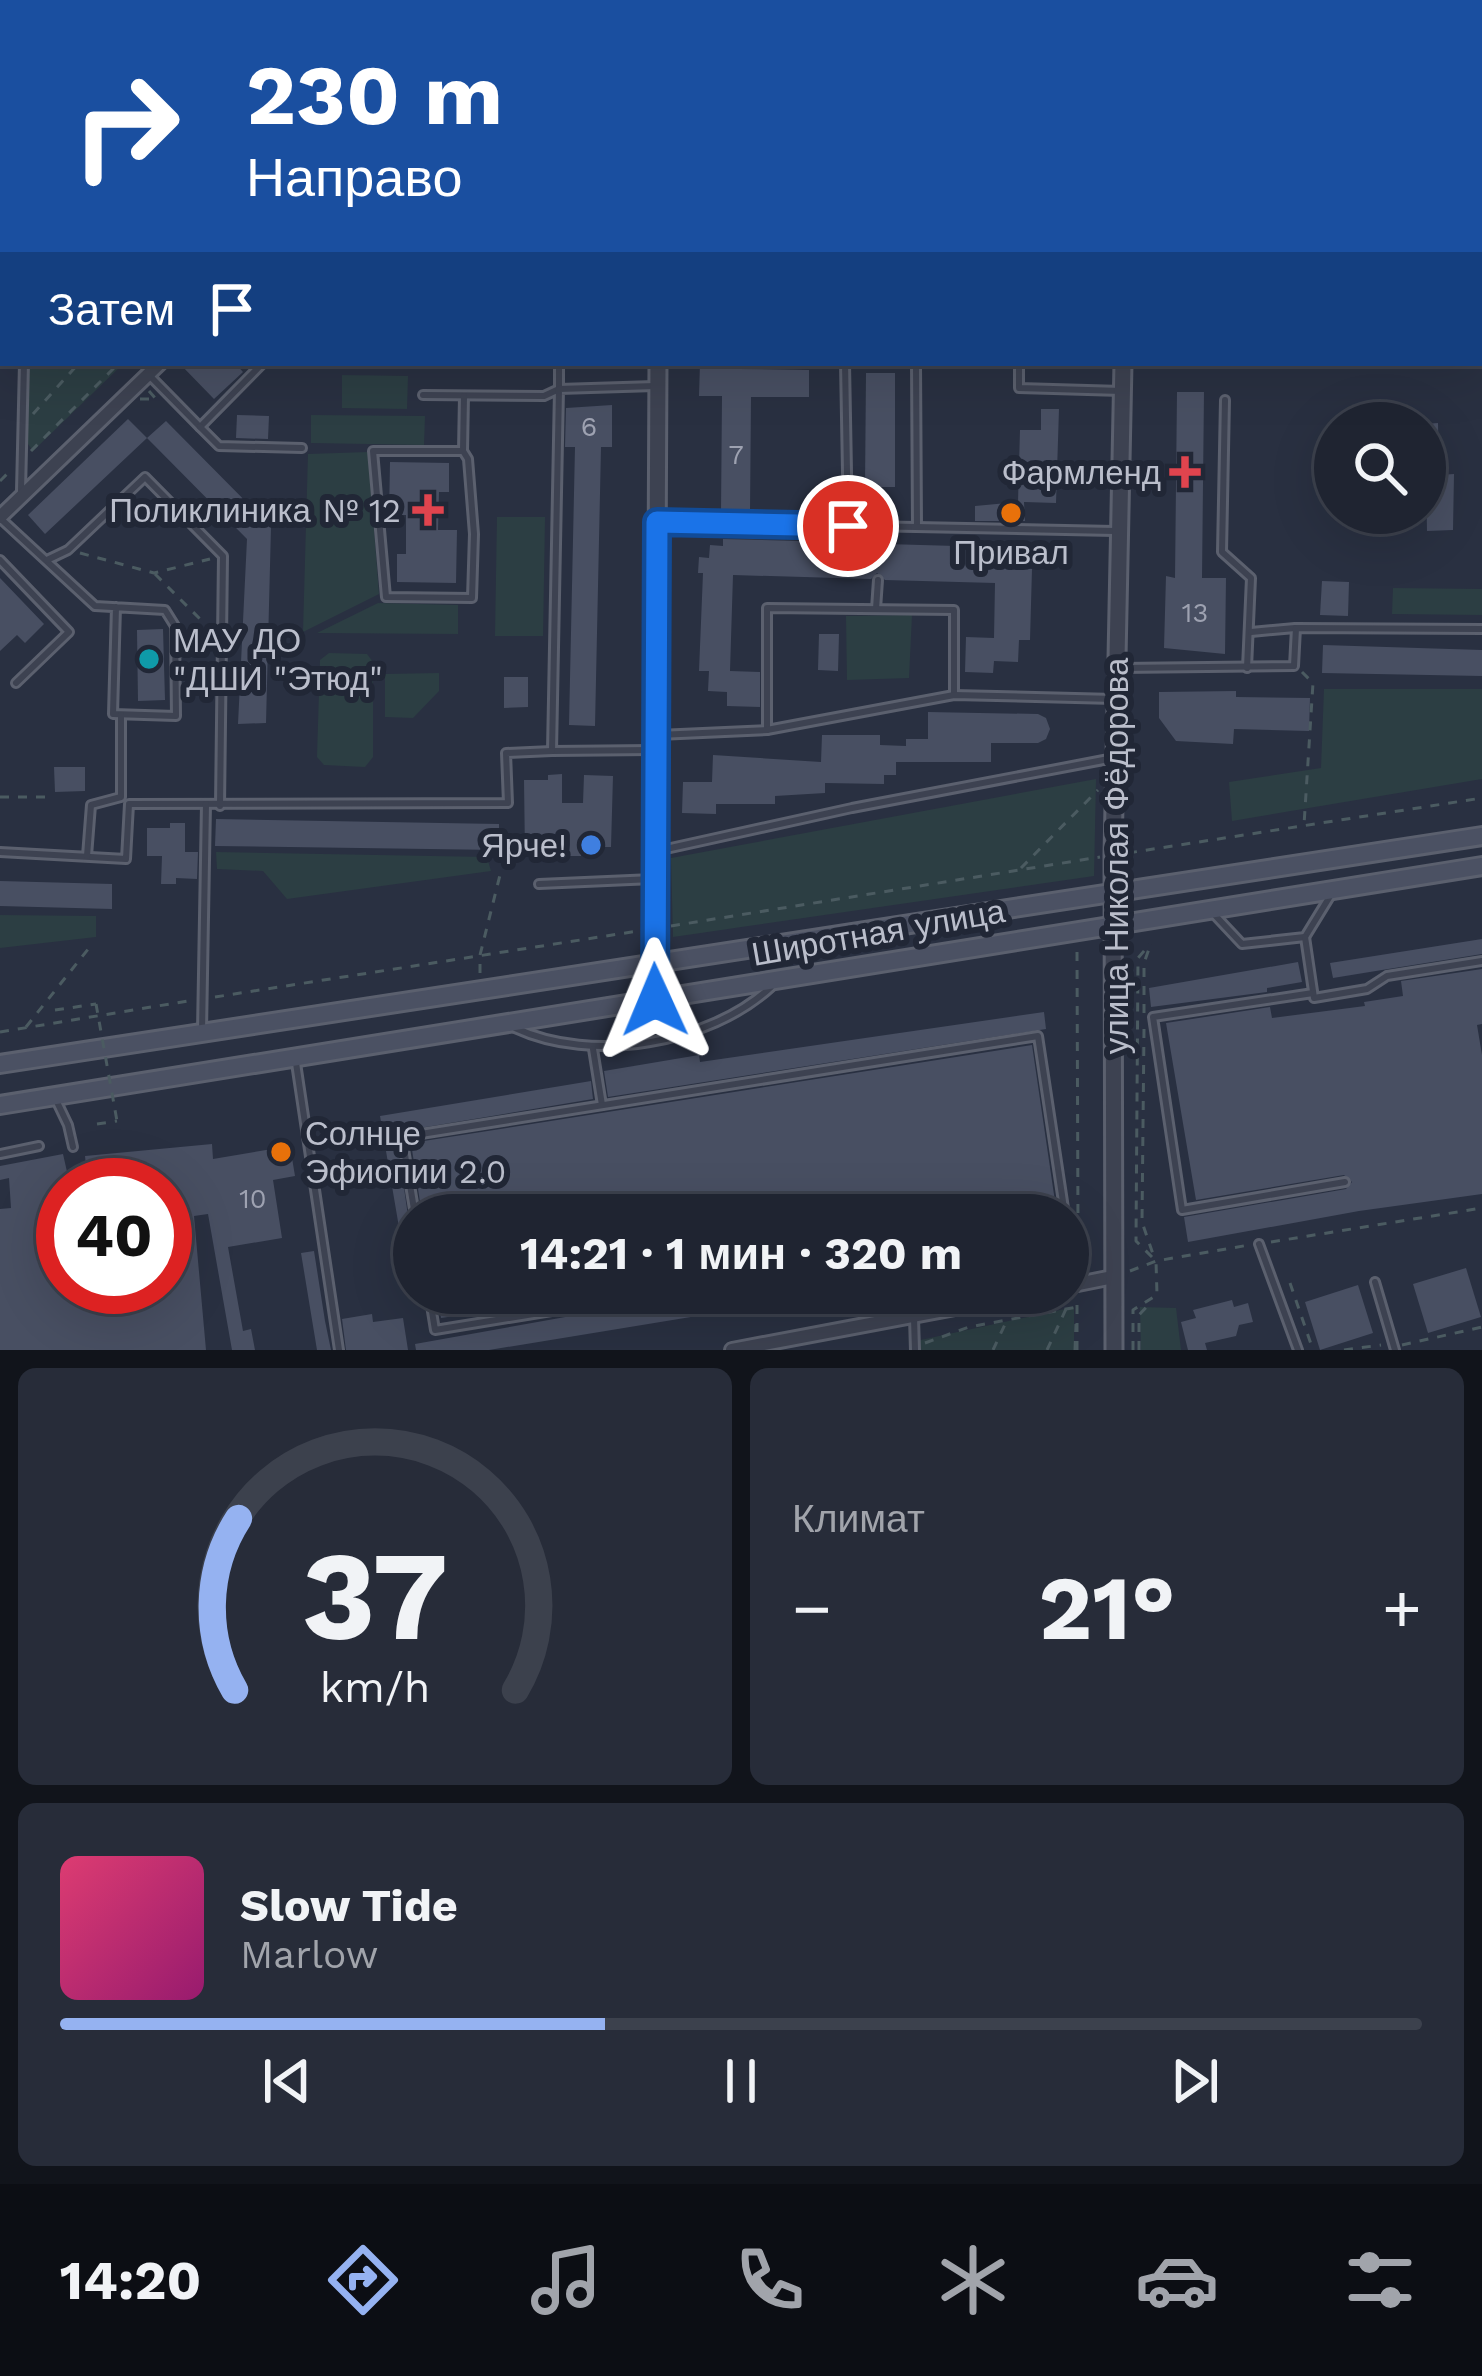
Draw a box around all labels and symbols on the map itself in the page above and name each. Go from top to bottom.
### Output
house number: 6 [581,411,597,443]
house number: 7 [728,439,744,471]
place label: Фармленд [1001,453,1161,492]
marker: Фармленд [1172,459,1198,485]
pin [797,475,899,577]
place label: Поликлиника № 12 [109,491,401,530]
marker: Поликлиника № 12 [412,494,444,526]
marker: Привал [998,500,1024,526]
place label: Привал [953,533,1069,572]
house number: 13 [1182,597,1208,629]
place label: МАУ ДО "ДШИ "Этюд" [173,621,383,698]
marker: МАУ ДО "ДШИ "Этюд" [136,646,162,672]
street label: улица Николая Фёдорова [1097,657,1136,1054]
place label: Ярче! [481,826,567,865]
marker: Ярче! [578,832,604,858]
street label: Широтная улица [749,891,1008,974]
position arrow [592,937,718,1063]
place label: Солнце Эфиопии 2.0 [305,1114,506,1191]
marker: Солнце Эфиопии 2.0 [268,1139,294,1165]
speed limit sign: 40 [36,1158,192,1314]
house number: 10 [239,1183,267,1215]

